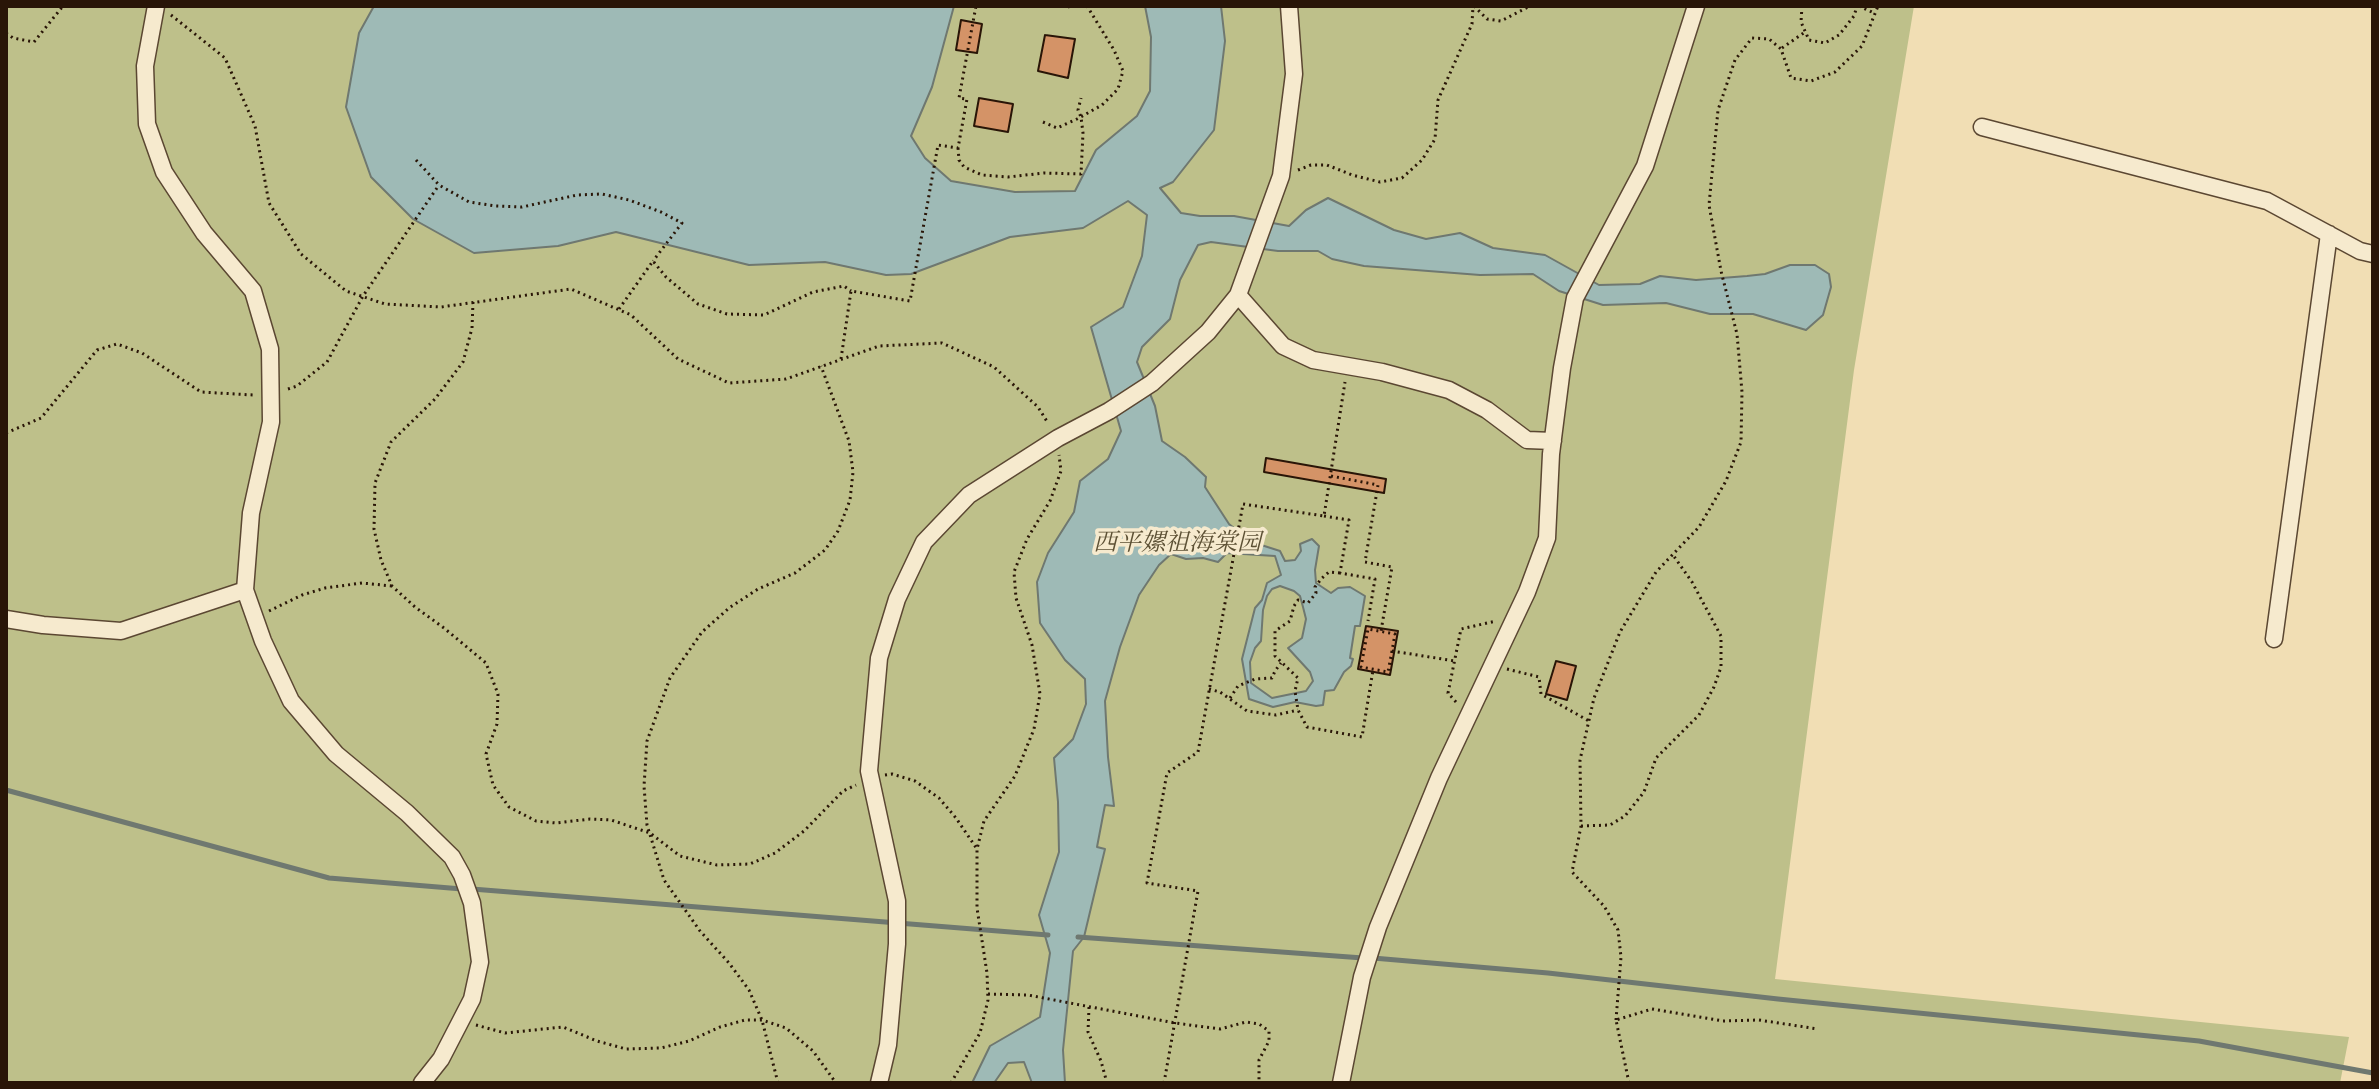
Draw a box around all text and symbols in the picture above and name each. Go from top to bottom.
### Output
park label: 西平嫘祖海棠园 [1093,530,1261,558]

